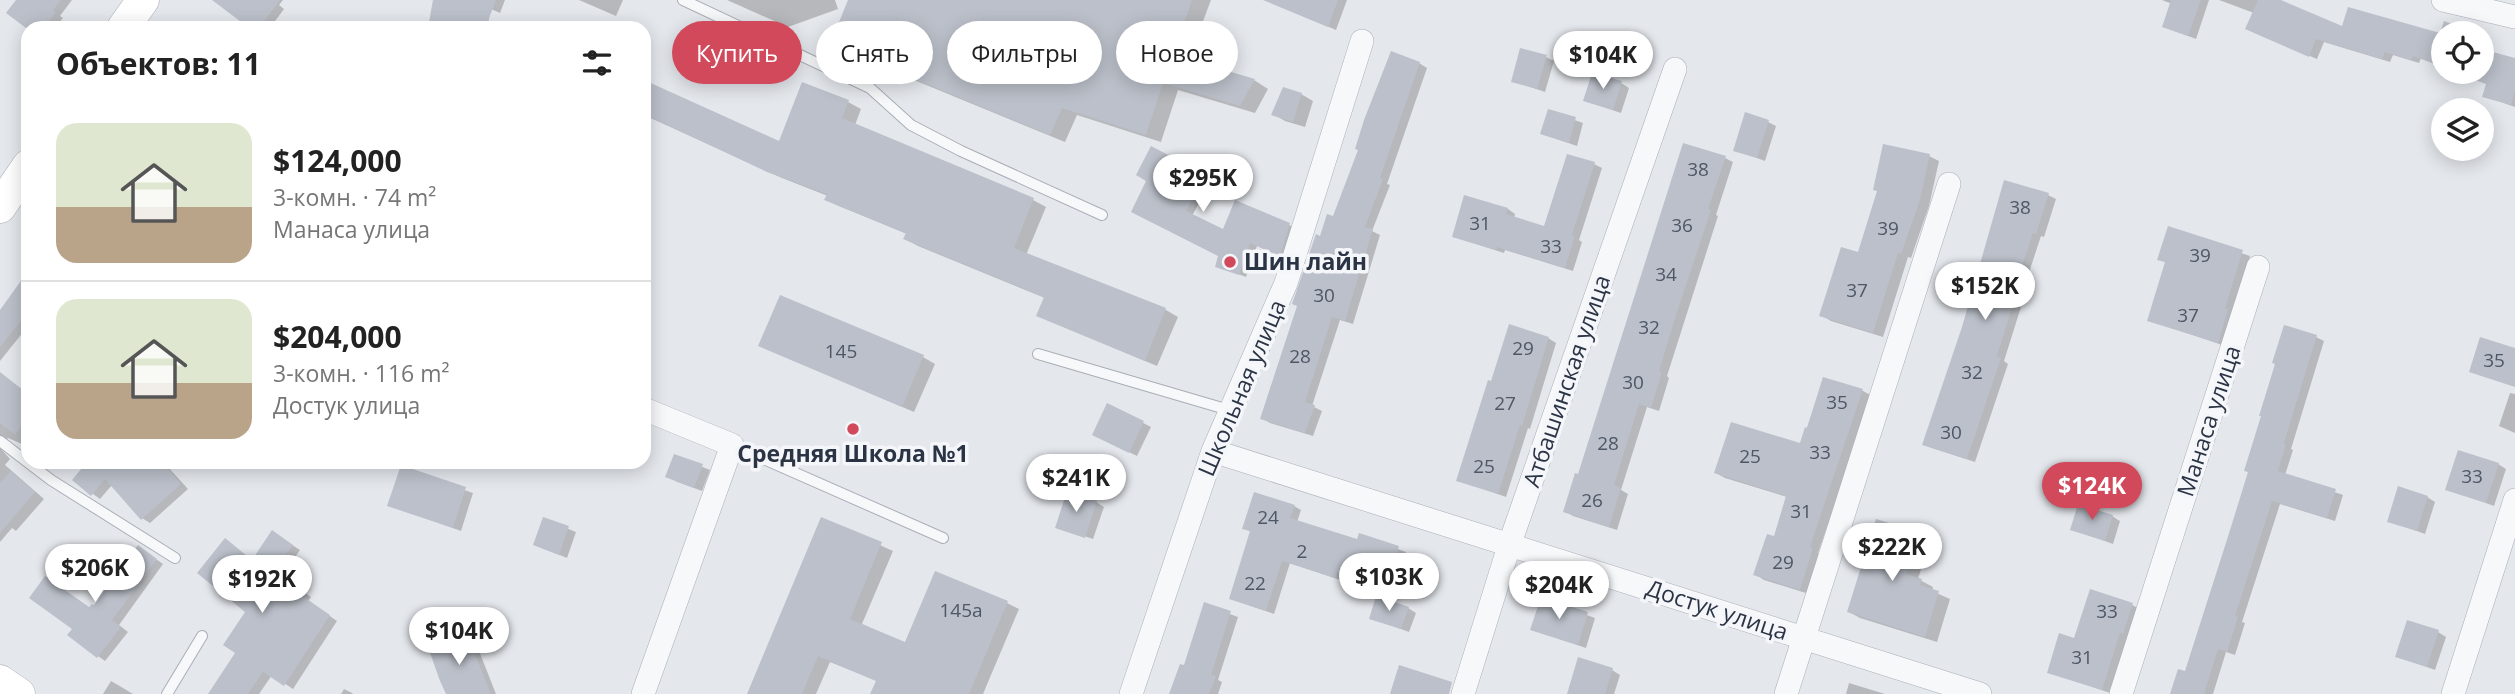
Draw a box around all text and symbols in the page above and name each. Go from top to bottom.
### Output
chip: Купить [672,21,802,84]
chip: Снять [816,21,933,84]
chip: Фильтры [947,21,1102,84]
chip: Новое [1116,21,1238,84]
map controls [2431,21,2494,161]
button: locate [2431,21,2494,84]
pin: $104K [1554,32,1652,91]
text: $104K [1569,38,1637,70]
text: Объектов: 11 [56,43,261,84]
icon: filters [578,44,616,82]
button: layers [2431,98,2494,161]
text: $124,000 [273,140,402,181]
icon: home [112,151,196,235]
pin: $295K [1154,154,1252,214]
house number: 38 [1687,156,1709,182]
text: $295K [1169,161,1237,193]
text: 3-комн. · 74 m² [273,181,436,213]
house number: 38 [2009,194,2031,220]
house number: 31 [1469,210,1491,236]
house number: 36 [1671,212,1693,238]
text: Манаса улица [273,213,430,245]
house number: 39 [1877,215,1899,241]
house number: 33 [1540,233,1562,259]
house number: 39 [2189,242,2211,268]
place label: Шин лайн [1244,245,1367,277]
marker: Шин лайн [1222,254,1238,270]
house number: 34 [1655,261,1677,287]
pin: $152K [1936,262,2034,322]
text: $152K [1951,269,2019,301]
street label: Атбашинская улица [1515,270,1617,491]
house number: 37 [1846,277,1868,303]
house number: 30 [1313,282,1335,308]
street label: Школьная улица [1189,294,1293,481]
house number: 37 [2177,302,2199,328]
house number: 32 [1638,314,1660,340]
text: $204,000 [273,316,402,357]
icon: home [112,327,196,411]
house number: 29 [1512,335,1534,361]
house number: 145 [825,338,857,364]
street label: Манаса улица [2169,341,2248,500]
house number: 28 [1289,343,1311,369]
house number: 35 [2483,347,2505,373]
text: 3-комн. · 116 m² [273,357,449,389]
house number: 32 [1961,359,1983,385]
house number: 30 [1622,369,1644,395]
text: Достук улица [273,389,420,421]
house number: 35 [1826,389,1848,415]
house number: 27 [1494,390,1516,416]
house number: 30 [1940,419,1962,445]
marker: Средняя Школа №1 [845,421,861,437]
house number: 28 [1597,430,1619,456]
place label: Средняя Школа №1 [737,437,969,469]
house number: 33 [1809,439,1831,465]
house number: 25 [1739,443,1761,469]
house number: 25 [1473,453,1495,479]
pin: $241K [1027,454,1125,514]
text: $241K [1042,461,1110,493]
pin: $124K [2043,462,2141,522]
house number: 33 [2461,463,2483,489]
text: $124K [2058,469,2126,501]
house number: 26 [1581,487,1603,513]
house number: 31 [1790,498,1812,524]
house number: 24 [1257,504,1279,530]
pin: $222K [1843,524,1941,583]
text: $222K [1858,530,1926,562]
house number: 2 [1297,538,1307,564]
pin: $206K [46,544,144,604]
house number: 29 [1772,549,1794,575]
text: $206K [61,551,129,583]
pin: $103K [1340,554,1438,613]
pin: $192K [213,556,311,615]
text: $103K [1355,560,1423,592]
text: $192K [228,562,296,594]
pin: $204K [1510,562,1608,621]
text: $204K [1525,568,1593,600]
house number: 22 [1244,570,1266,596]
street label: Достук улица [1642,571,1792,647]
house number: 145а [939,597,983,623]
house number: 33 [2096,598,2118,624]
pin: $104K [410,608,508,667]
text: $104K [425,614,493,646]
house number: 31 [2071,644,2093,670]

